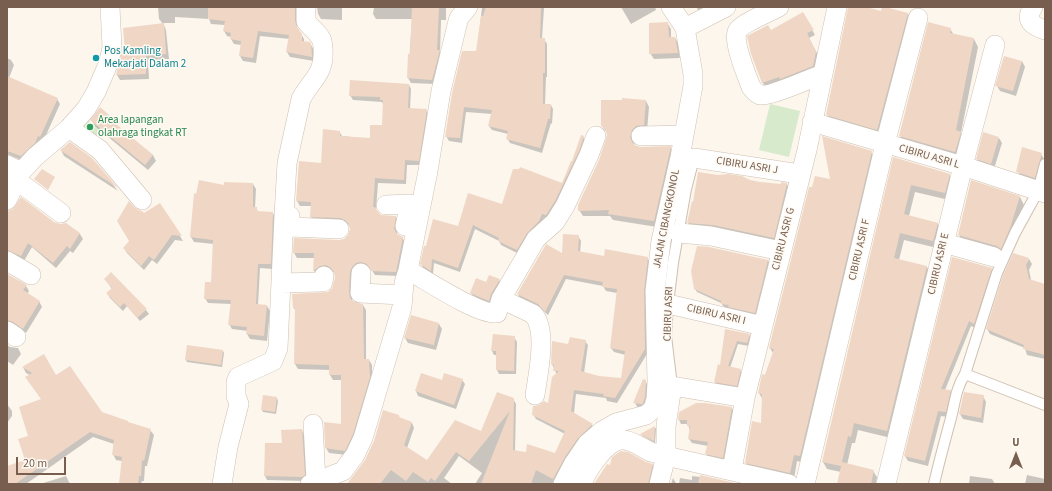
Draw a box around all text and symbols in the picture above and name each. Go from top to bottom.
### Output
place label: Pos Kamling Mekarjati Dalam 2 [104,45,186,71]
marker: Pos Kamling Mekarjati Dalam 2 [91,53,101,63]
place label: Area lapangan olahraga tingkat RT [98,114,187,140]
marker: Area lapangan olahraga tingkat RT [85,122,95,132]
street label: CIBIRU ASRI L [897,142,961,172]
street label: CIBIRU ASRI J [715,155,779,177]
street label: JALAN CIBANGKONOL [651,168,683,270]
street label: CIBIRU ASRI G [770,206,798,272]
street label: CIBIRU ASRI F [847,218,873,282]
street label: CIBIRU ASRI E [925,232,953,296]
street label: CIBIRU ASRI [661,286,677,342]
street label: CIBIRU ASRI I [685,302,747,328]
north arrow [996,435,1036,475]
text: U [1012,435,1020,450]
scale bar [18,449,68,475]
text: 20 m [23,455,47,472]

